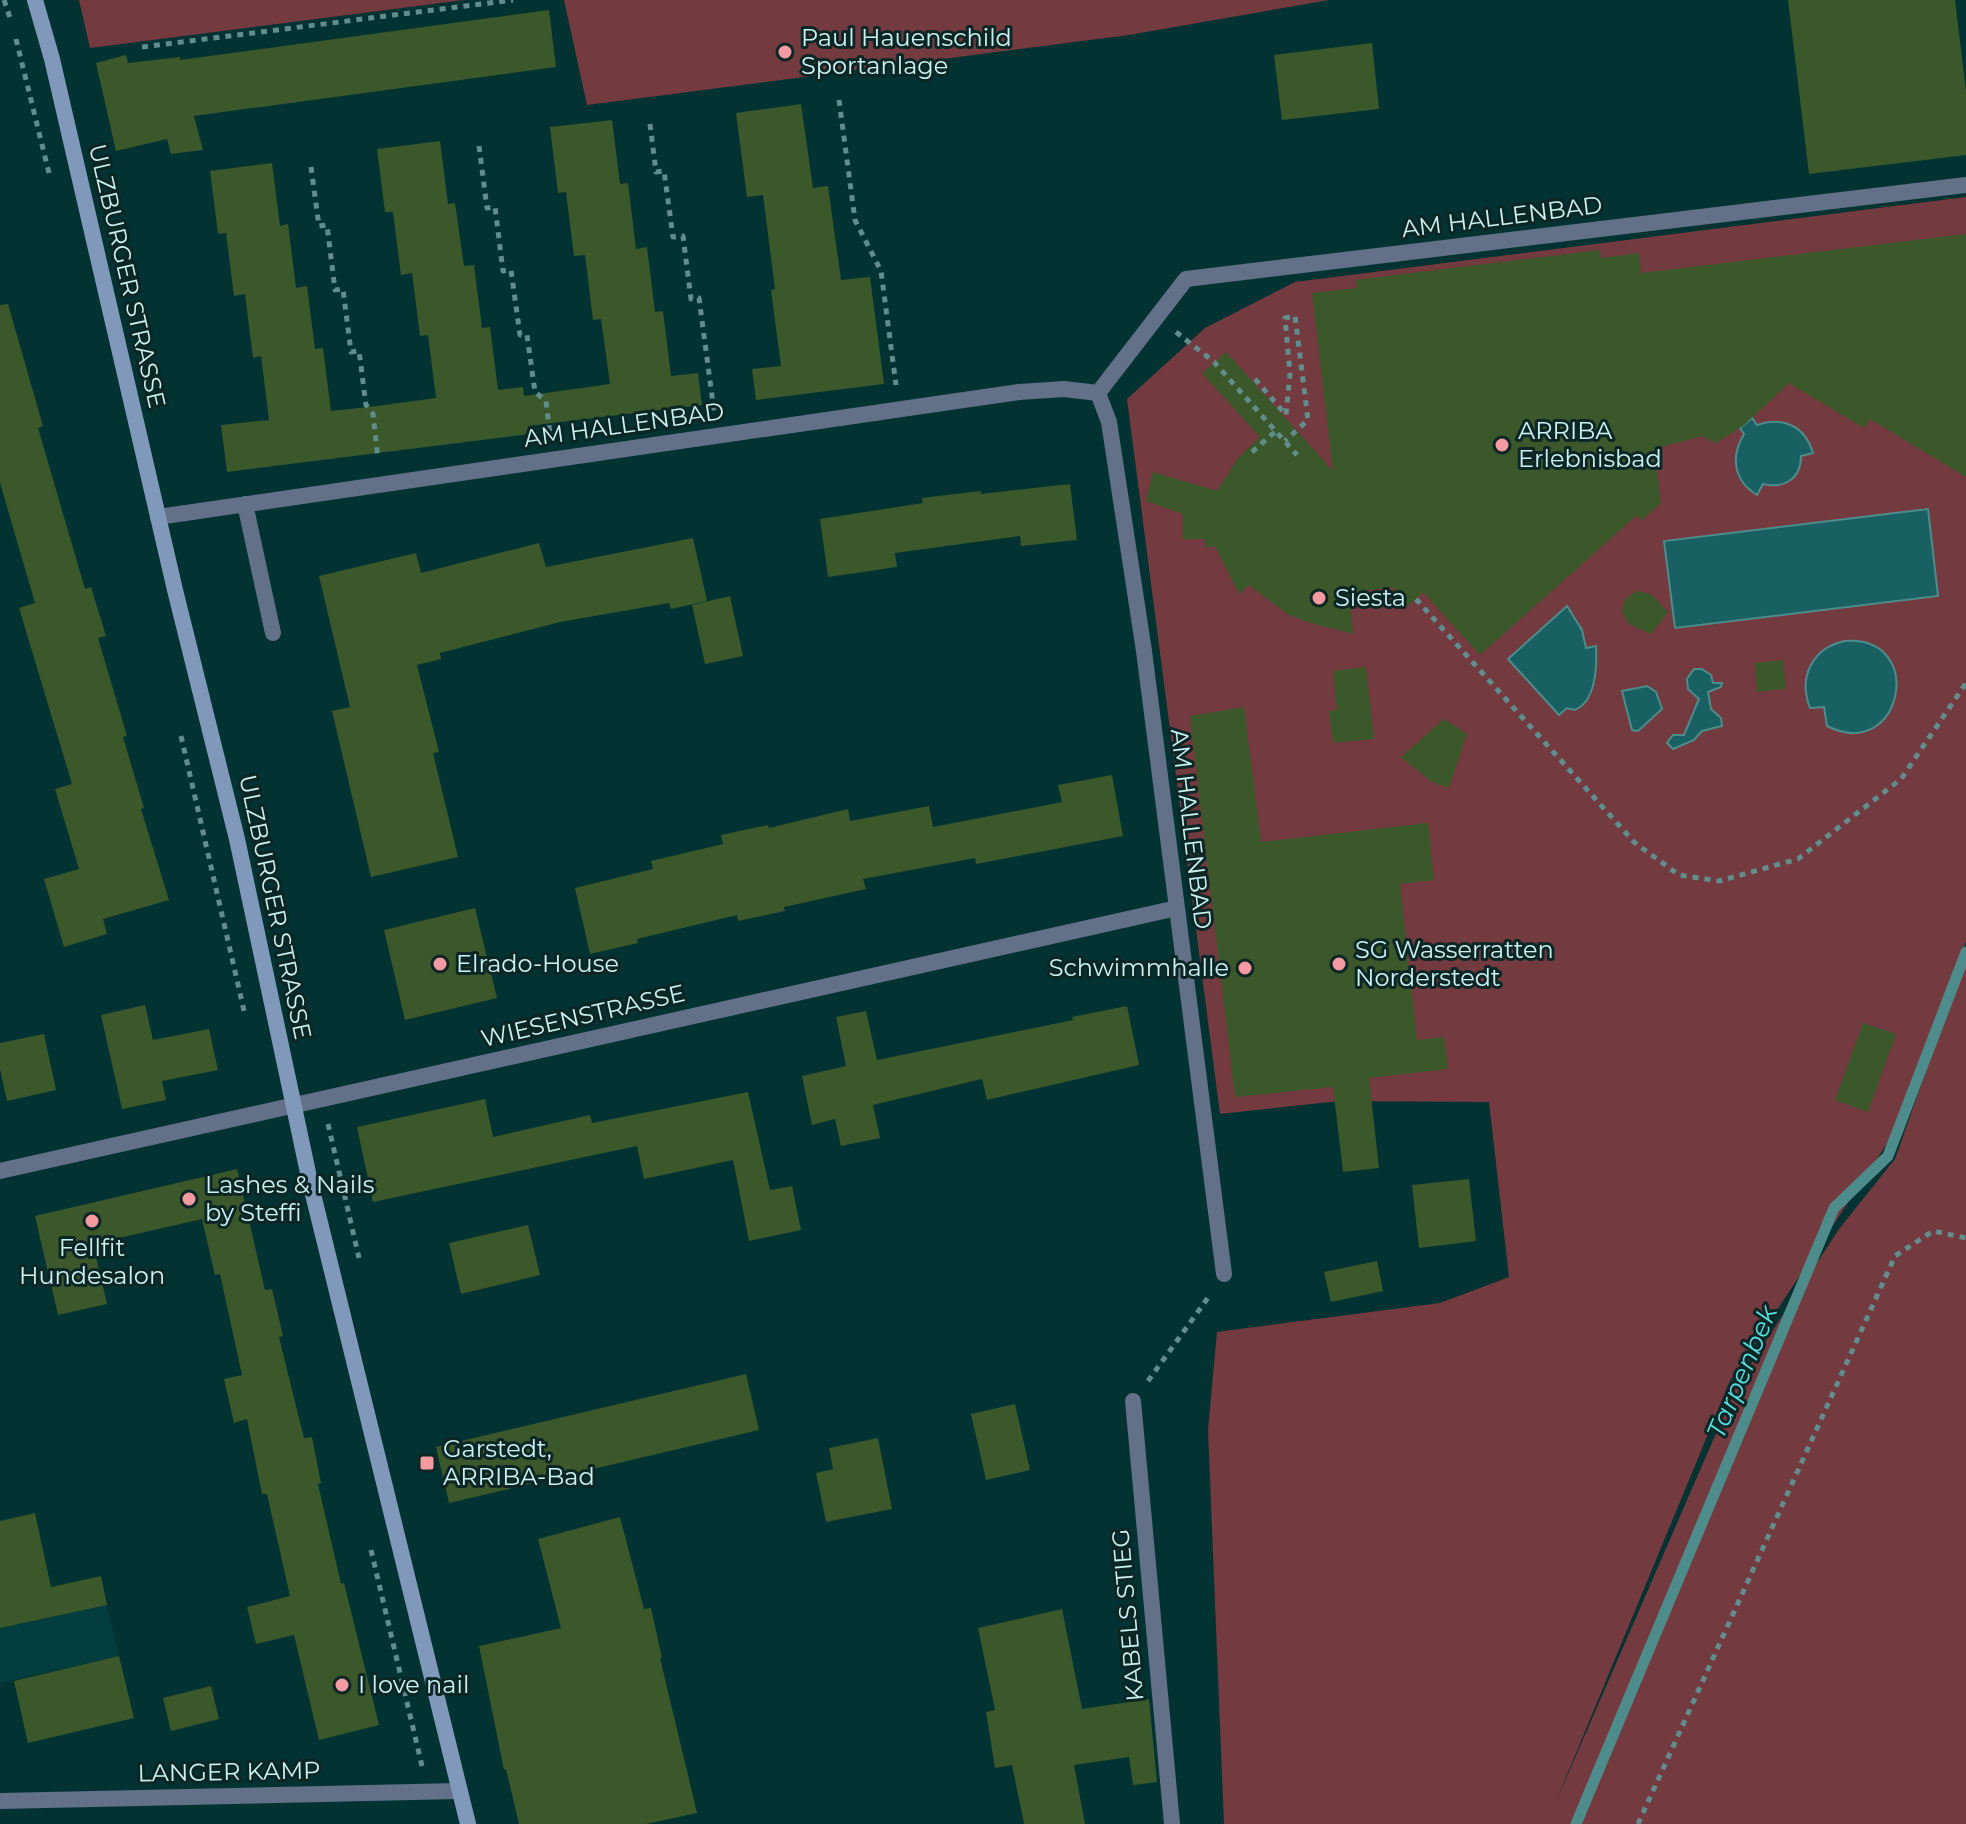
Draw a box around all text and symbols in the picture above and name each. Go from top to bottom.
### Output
place label: Paul Hauenschild Sportanlage [801,23,1012,80]
marker: Paul Hauenschild Sportanlage [776,43,794,61]
street label: ULZBURGER STRASSE [83,141,172,411]
street label: AM HALLENBAD [1400,190,1604,243]
street label: AM HALLENBAD [522,396,726,453]
place label: ARRIBA Erlebnisbad [1518,416,1662,473]
marker: ARRIBA Erlebnisbad [1493,436,1511,454]
place label: Siesta [1335,583,1406,612]
marker: Siesta [1310,589,1328,607]
street label: AM HALLENBAD [1165,727,1218,931]
street label: ULZBURGER STRASSE [233,772,318,1042]
place label: SG Wasserratten Norderstedt [1355,935,1554,992]
place label: Elrado-House [456,949,619,978]
place label: Schwimmhalle [1049,953,1229,982]
marker: Elrado-House [431,955,449,973]
marker: SG Wasserratten Norderstedt [1330,955,1348,973]
marker: Schwimmhalle [1236,959,1254,977]
street label: WIESENSTRASSE [478,978,688,1053]
place label: Lashes & Nails by Steffi [205,1170,374,1227]
marker: Lashes & Nails by Steffi [180,1190,198,1208]
marker: Fellfit Hundesalon [83,1212,101,1230]
place label: Fellfit Hundesalon [19,1233,165,1290]
water label: Tarpenbek [1700,1299,1785,1443]
place label: Garstedt, ARRIBA-Bad [443,1434,595,1491]
marker: Garstedt, ARRIBA-Bad [418,1454,436,1472]
street label: KABELS STIEG [1106,1528,1149,1702]
place label: I love nail [358,1670,469,1699]
marker: I love nail [333,1676,351,1694]
street label: LANGER KAMP [137,1755,321,1788]

